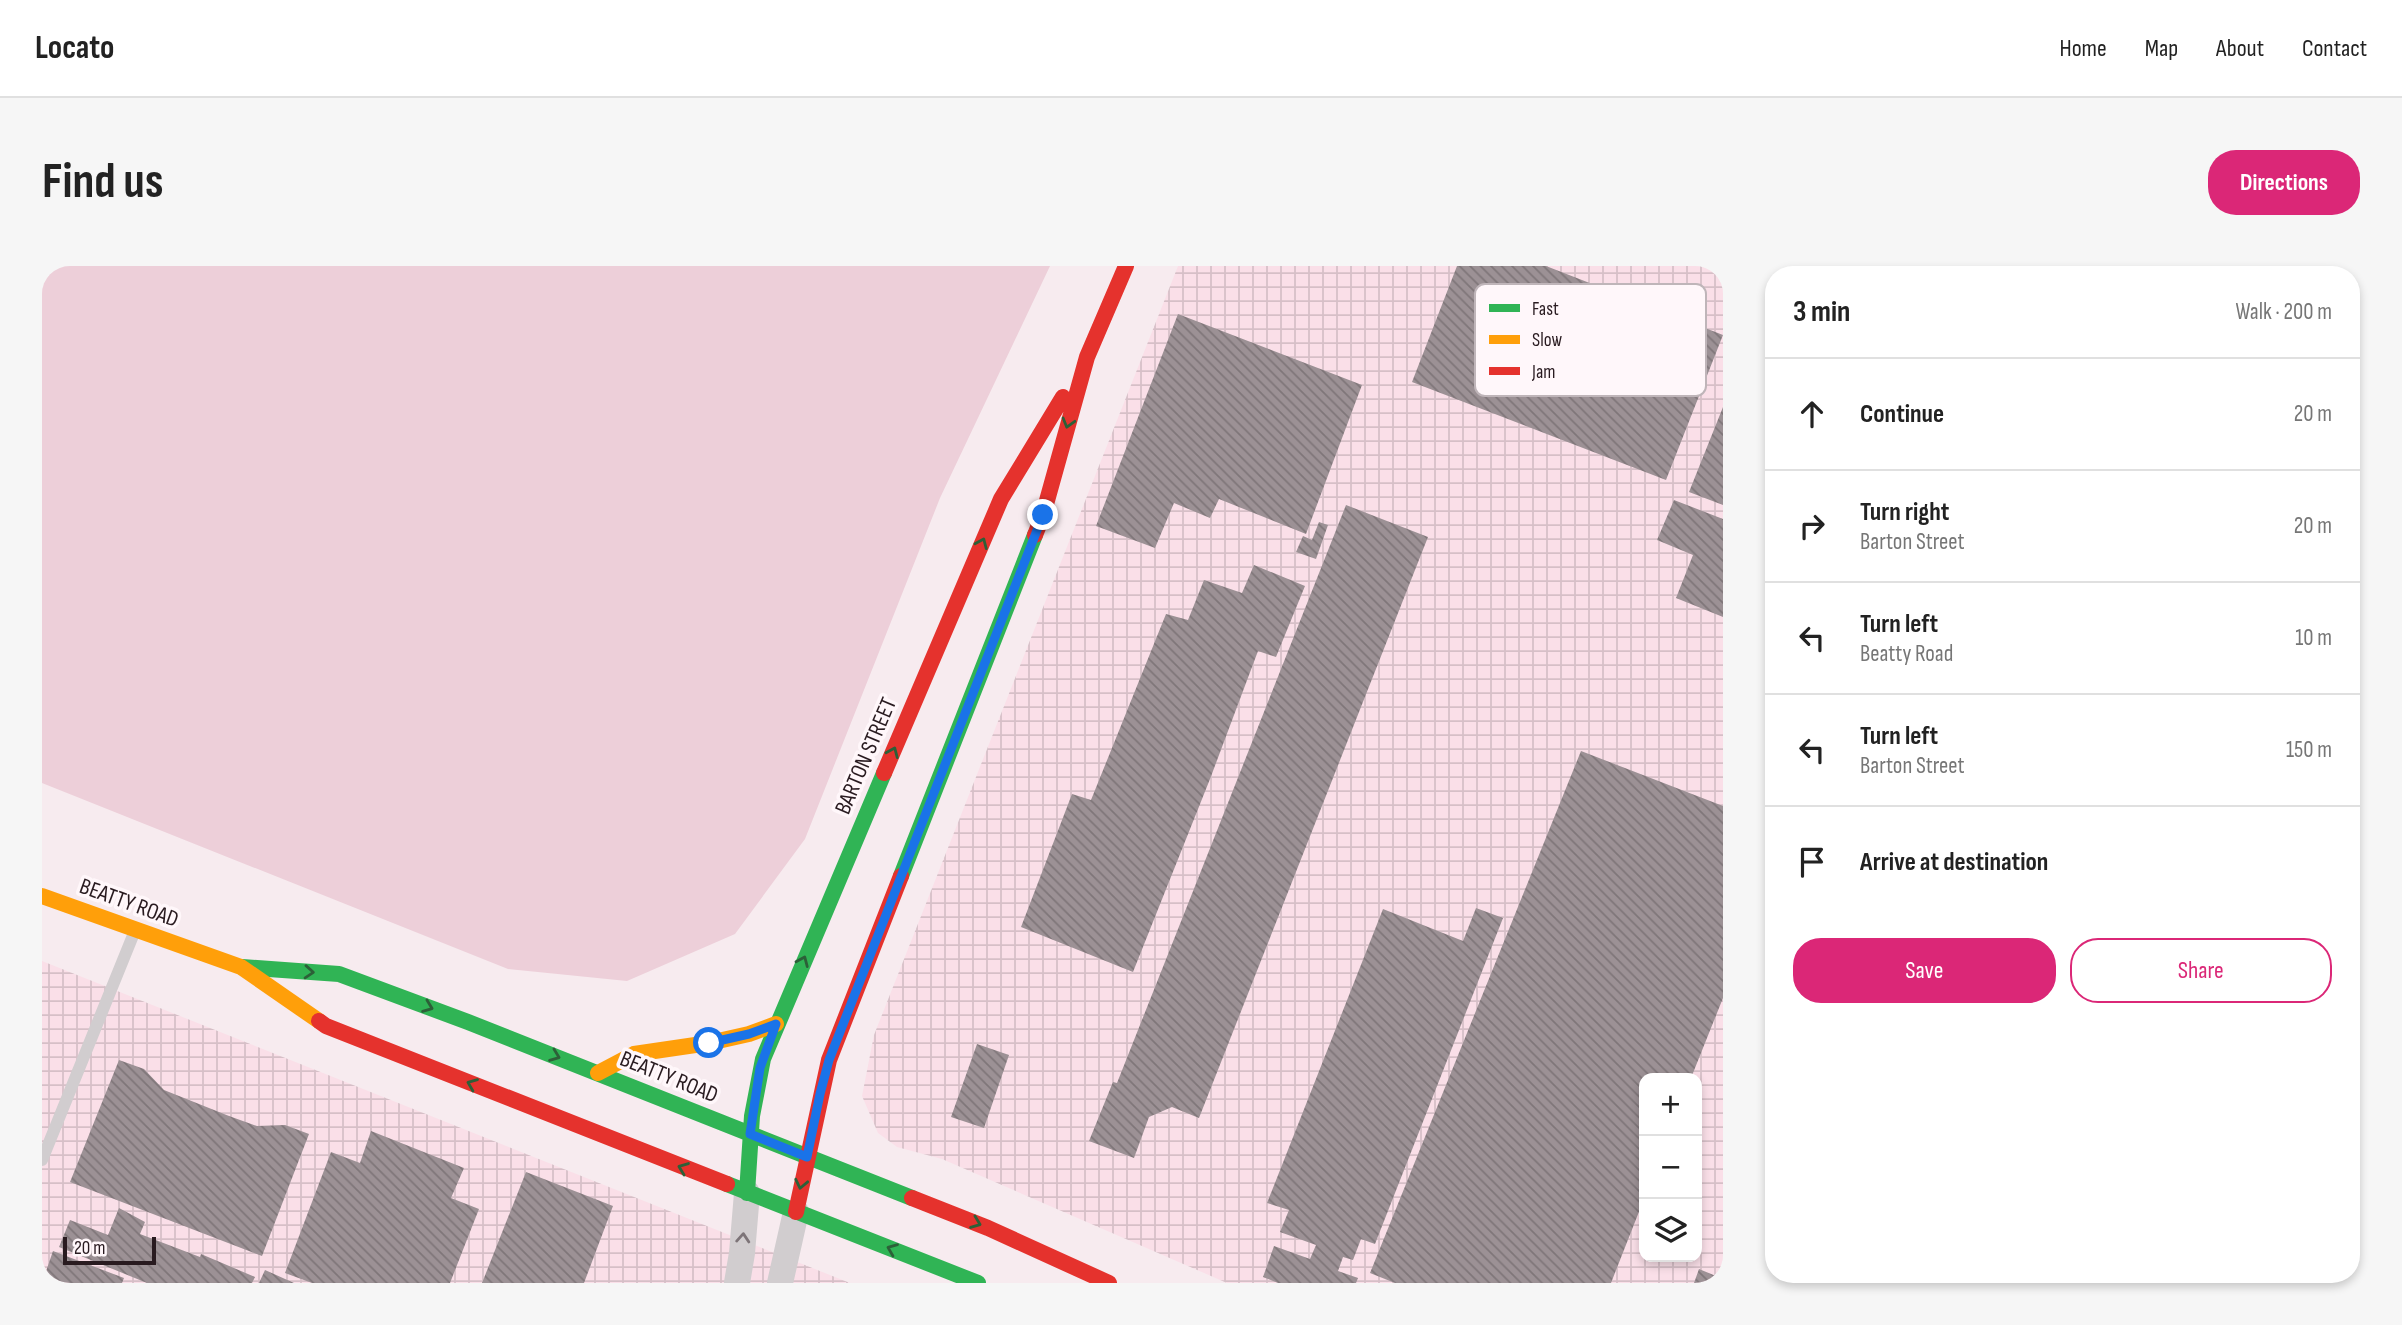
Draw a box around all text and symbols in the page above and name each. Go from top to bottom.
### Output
text: Locato [35,28,114,68]
text: Home [2059,34,2107,63]
text: Map [2145,34,2178,63]
text: About [2216,34,2264,63]
text: Contact [2302,34,2367,63]
button: Directions [2208,150,2360,215]
text: Find us [42,153,164,212]
legend [1475,284,1706,396]
text: 3 min [1793,294,1850,330]
text: Fast [1532,298,1559,321]
text: Walk · 200 m [2235,298,2332,326]
text: Slow [1532,329,1562,352]
text: Jam [1531,361,1555,384]
icon: ahead [1793,395,1831,433]
text: Continue [1860,399,1944,430]
text: 20 m [2294,400,2332,428]
one-way arrow [1062,417,1077,429]
text: Turn right [1860,497,1949,528]
route end [1027,499,1058,530]
icon: right [1793,507,1831,545]
text: 20 m [2294,512,2332,540]
text: Barton Street [1860,528,1964,556]
one-way arrow [974,537,988,549]
text: Turn left [1860,609,1938,640]
icon: left [1793,619,1831,657]
text: 10 m [2295,624,2332,652]
text: Beatty Road [1860,640,1953,668]
street label: BARTON STREET [829,693,903,819]
text: Turn left [1860,721,1938,752]
icon: left [1793,731,1831,769]
text: 150 m [2286,736,2332,764]
one-way arrow [885,746,899,759]
text: Barton Street [1860,752,1964,780]
icon: arrive [1793,843,1831,881]
text: Arrive at destination [1860,847,2048,878]
street label: BEATTY ROAD [76,872,182,934]
button: Save [1793,938,2056,1003]
button: Share [2070,938,2332,1003]
one-way arrow [795,956,809,968]
one-way arrow [304,964,315,979]
one-way arrow [422,999,434,1013]
route start [693,1027,724,1058]
street label: BEATTY ROAD [616,1045,722,1109]
one-way arrow [548,1047,560,1061]
map controls [1639,1073,1702,1262]
button: + [1639,1073,1702,1136]
one-way arrow [466,1078,479,1092]
button: − [1639,1136,1702,1199]
one-way arrow [678,1163,690,1177]
one-way arrow [795,1178,810,1190]
button: layers [1639,1199,1702,1262]
one-way arrow [970,1215,982,1229]
one-way arrow [735,1232,750,1243]
scale bar [63,1234,156,1266]
text: 20 m [74,1237,106,1260]
one-way arrow [886,1243,898,1257]

